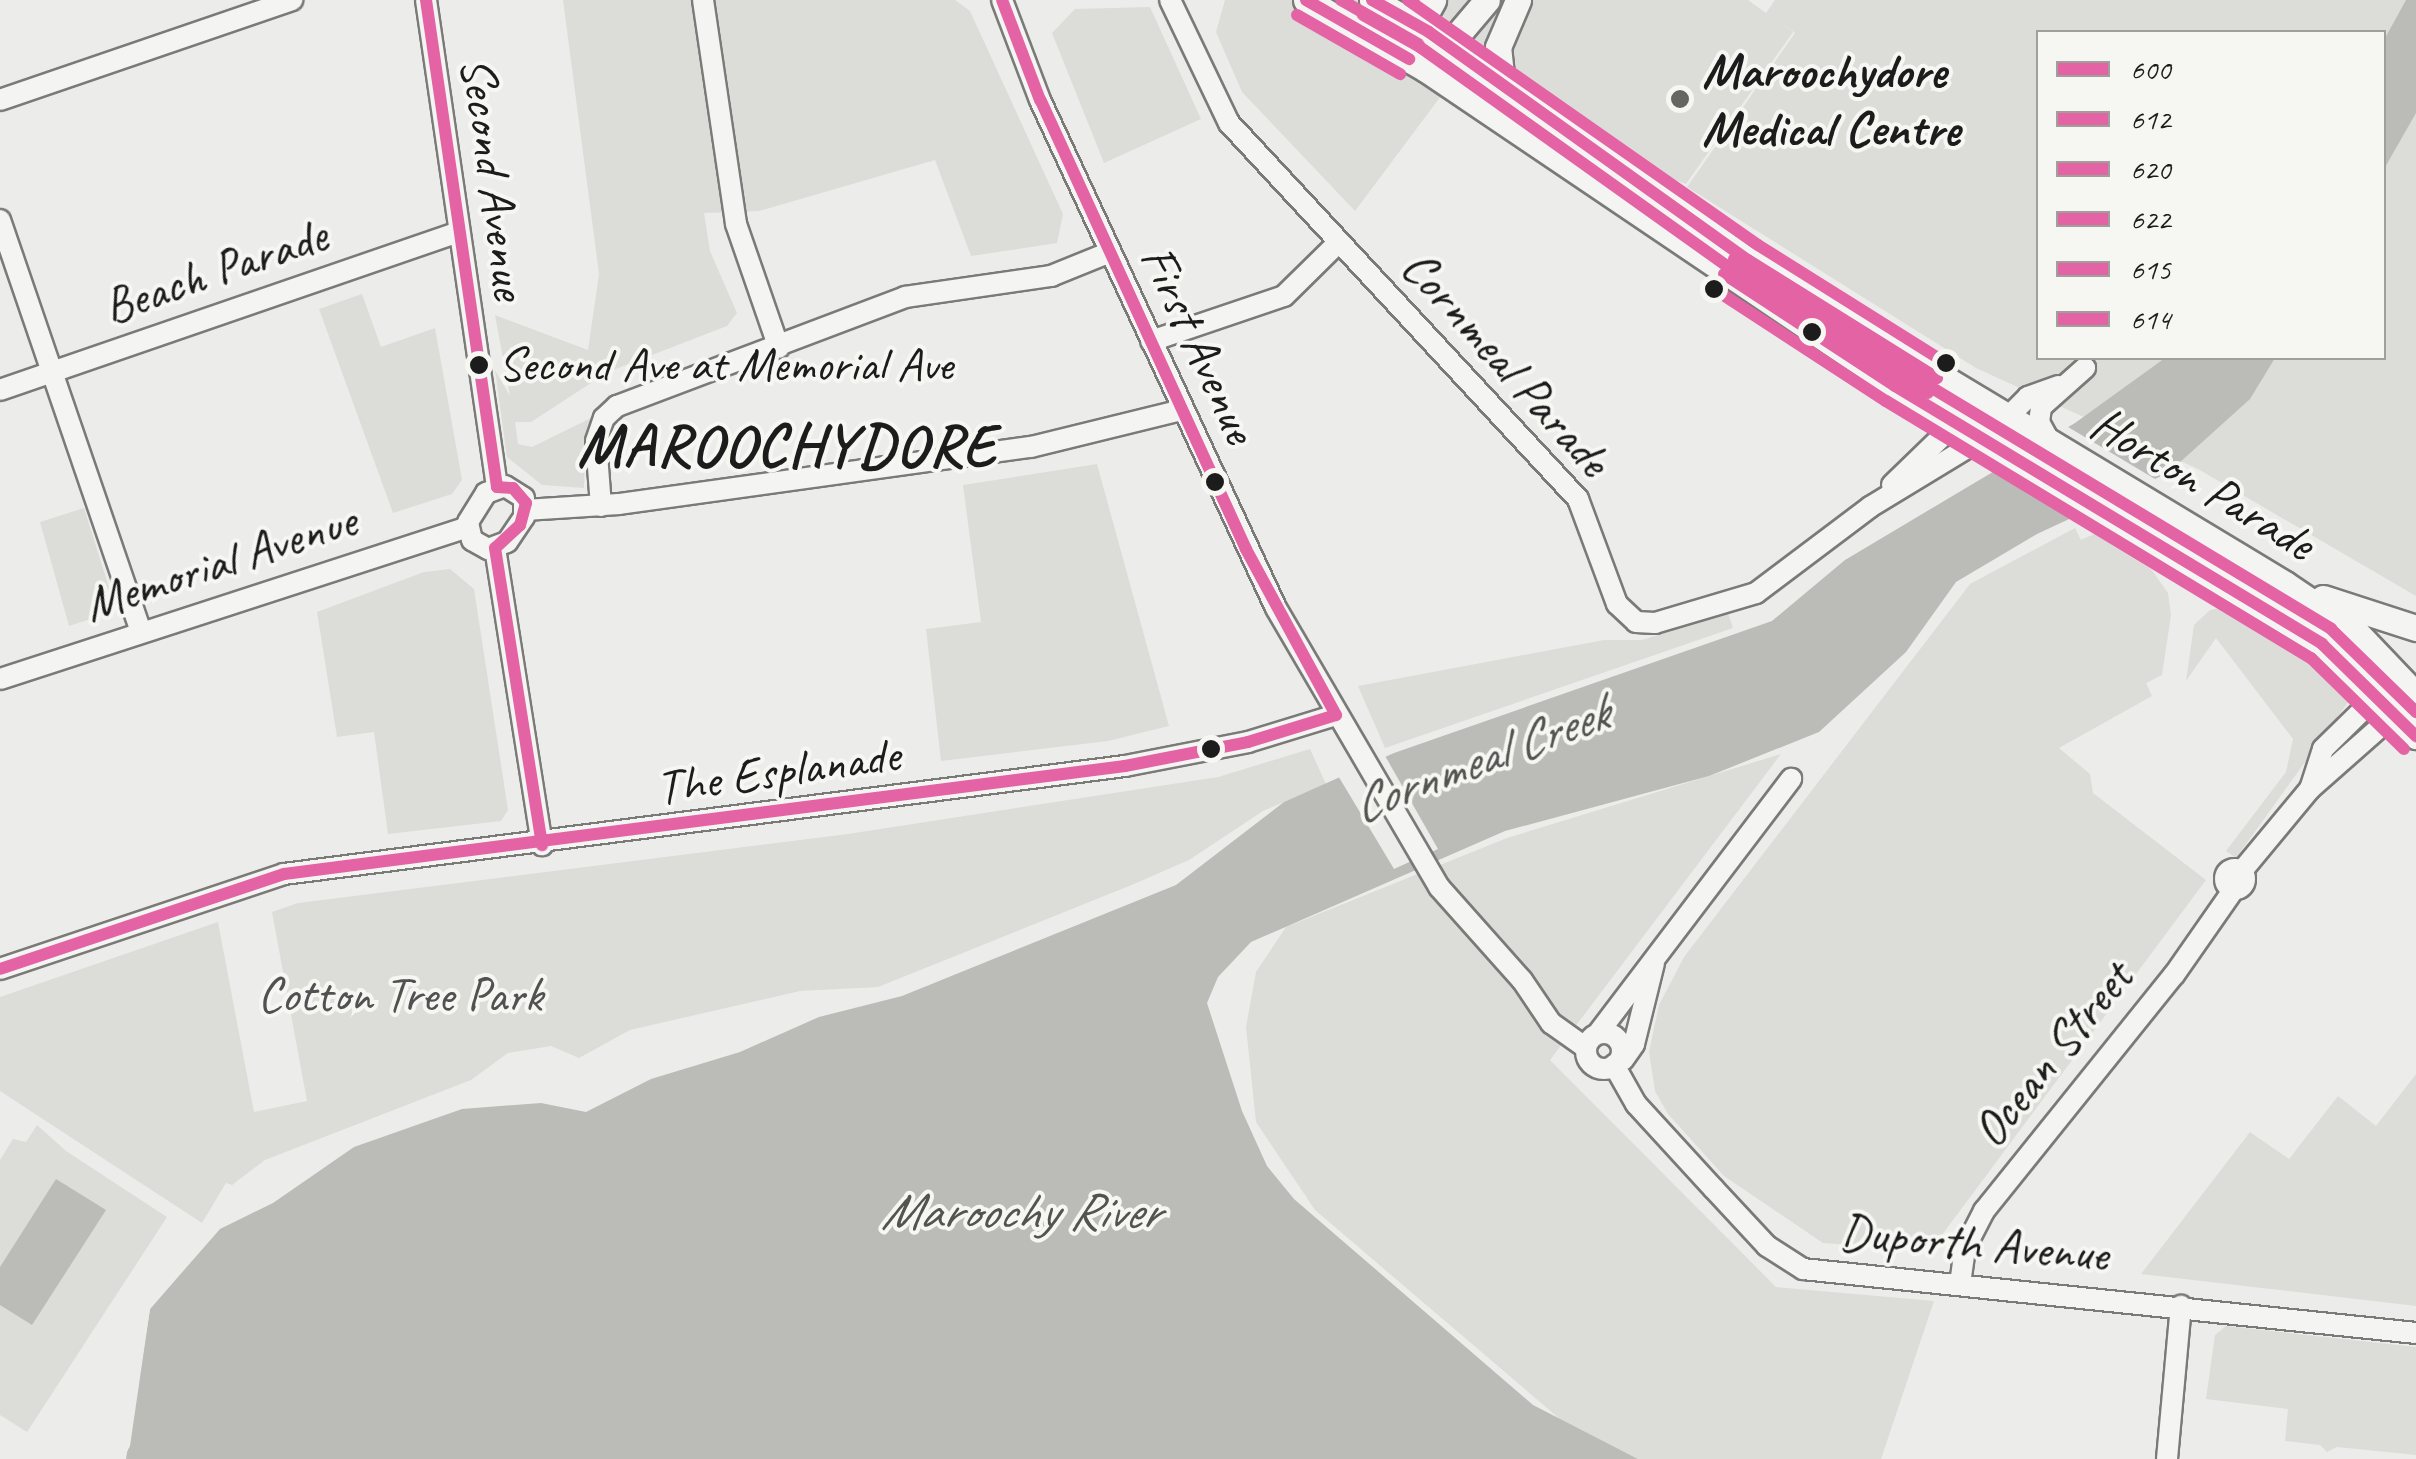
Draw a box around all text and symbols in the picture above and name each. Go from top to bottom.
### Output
legend [2036,30,2386,360]
place label: Maroochydore Medical Centre [1702,40,1960,158]
text: 600 [2130,50,2171,88]
street label: Second Avenue [447,53,541,303]
marker: Maroochydore Medical Centre [1667,86,1693,112]
text: 612 [2130,100,2171,138]
text: 620 [2130,150,2171,188]
text: 622 [2130,200,2171,238]
street label: Beach Parade [96,205,334,337]
street label: First Avenue [1127,236,1271,452]
street label: Cornmeal Parade [1389,237,1623,489]
text: 615 [2130,250,2171,288]
unlabelled marker [1704,279,1724,299]
text: 614 [2130,300,2171,338]
unlabelled marker [1802,322,1822,342]
place label: Second Ave at Memorial Ave [498,336,954,394]
unlabelled marker [1936,353,1956,373]
marker: Second Ave at Memorial Ave [469,355,489,375]
street label: Horton Parade [2081,393,2325,573]
district label: MAROOCHYDORE [578,409,996,481]
unlabelled marker [1205,472,1225,492]
street label: Memorial Avenue [76,490,364,634]
water label: Cornmeal Creek [1343,683,1617,837]
street label: The Esplanade [652,724,904,818]
unlabelled marker [1201,739,1221,759]
street label: Ocean Street [1959,949,2145,1159]
park label: Cotton Tree Park [256,965,544,1025]
water label: Maroochy River [881,1181,1159,1243]
street label: Duporth Avenue [1838,1201,2110,1285]

